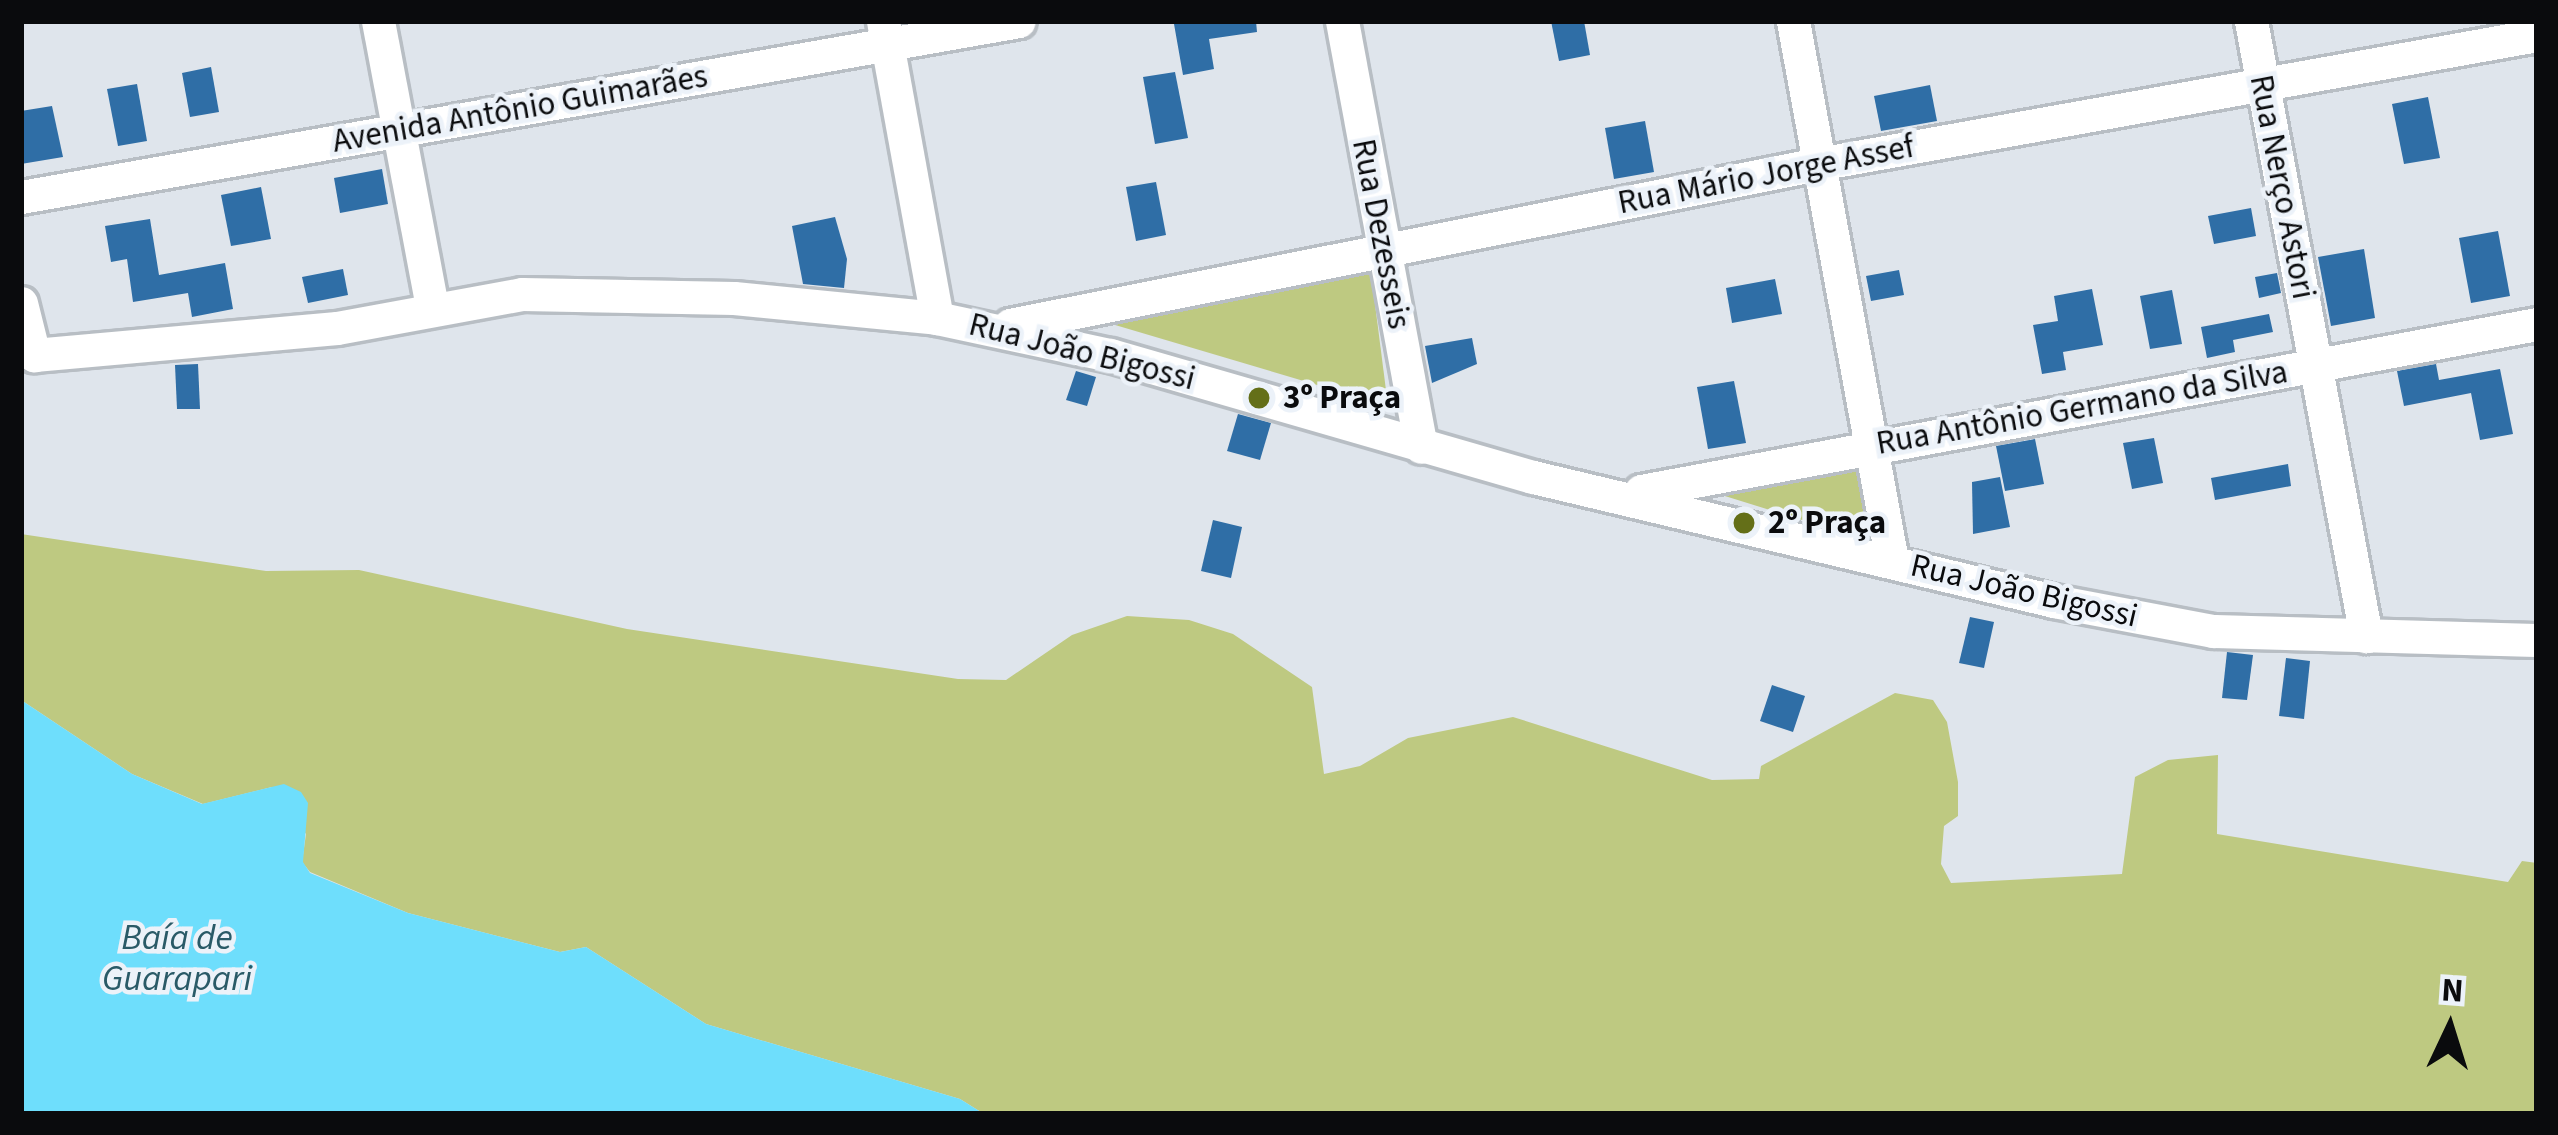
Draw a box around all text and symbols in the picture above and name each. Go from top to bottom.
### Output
street label: Avenida Antônio Guimarães [329,56,711,162]
street label: Rua Nerço Astori [2241,71,2323,303]
street label: Rua Mário Jorge Assef [1615,127,1917,223]
street label: Rua Dezesseis [1343,136,1419,332]
street label: Rua João Bigossi [965,305,1199,399]
street label: Rua Antônio Germano da Silva [1873,352,2291,464]
place label: 3º Praça [1283,378,1401,418]
marker: 3º Praça [1246,385,1272,411]
place label: 2º Praça [1768,503,1886,543]
marker: 2º Praça [1731,510,1757,536]
street label: Rua João Bigossi [1907,546,2141,636]
water label: Baía de Guarapari [102,915,252,1000]
text: N [2440,966,2465,1015]
north arrow [2390,967,2510,1087]

